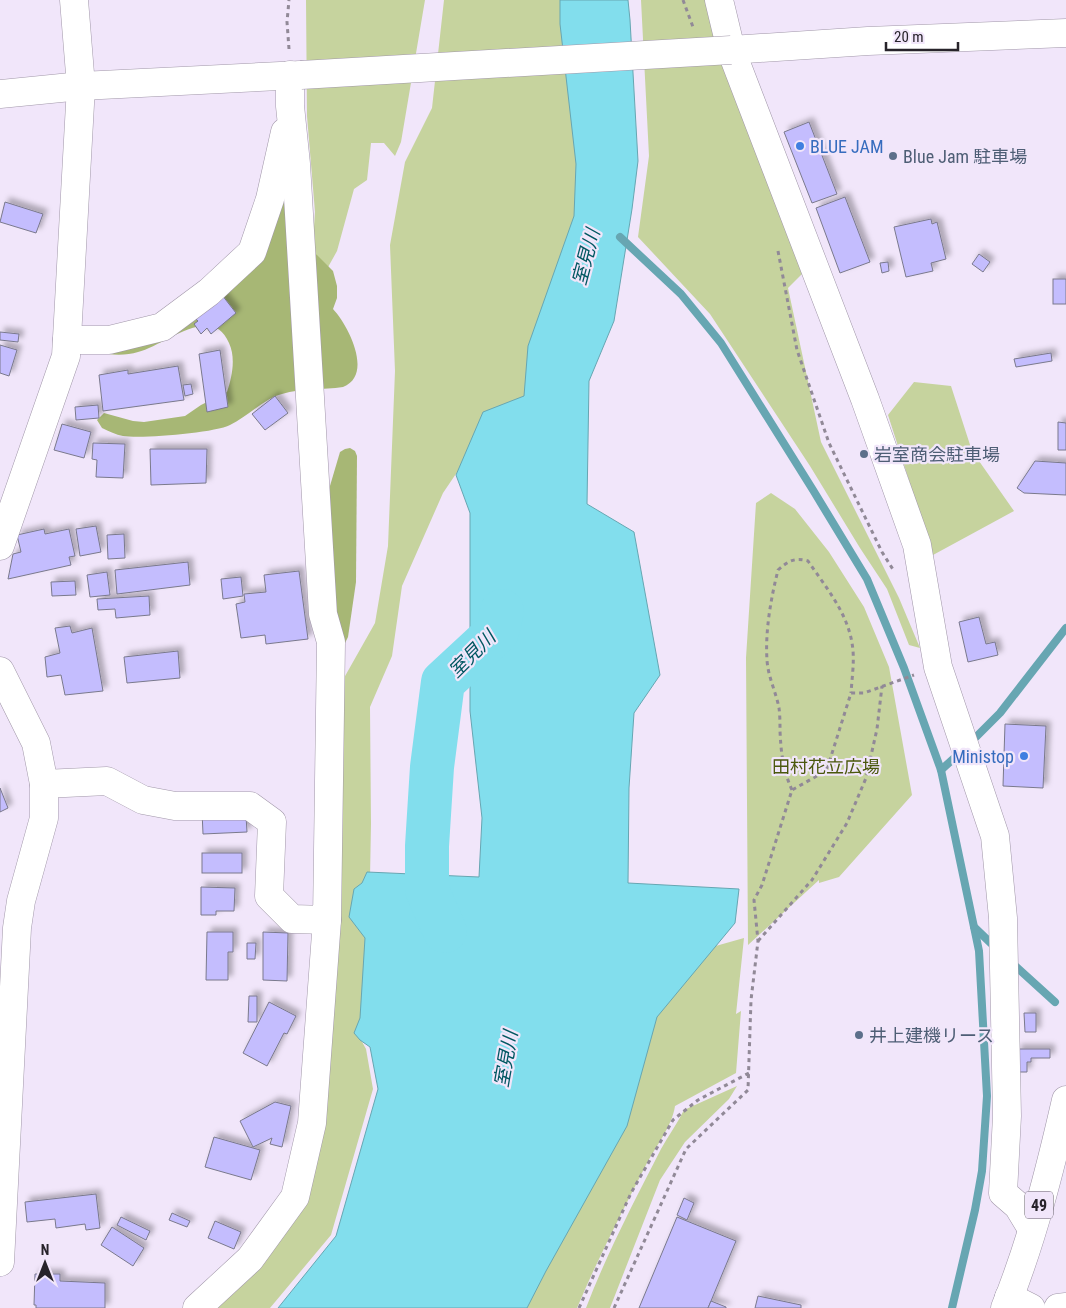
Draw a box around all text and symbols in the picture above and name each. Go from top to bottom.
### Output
scale bar [886,20,958,52]
text: 20 m [894,28,924,46]
place label: BLUE JAM [810,136,884,157]
marker: BLUE JAM [794,140,806,152]
place label: Blue Jam 駐車場 [903,146,1027,167]
marker: Blue Jam 駐車場 [887,150,899,162]
water label: 室見川 [568,225,605,288]
place label: 岩室商会駐車場 [874,444,1000,465]
marker: 岩室商会駐車場 [858,448,870,460]
water label: 室見川 [444,624,502,682]
place label: Ministop [952,746,1014,767]
marker: Ministop [1018,750,1030,762]
park label: 田村花立広場 [772,756,880,777]
place label: 井上建機リース [869,1025,994,1046]
water label: 室見川 [490,1027,523,1089]
marker: 井上建機リース [853,1029,865,1041]
road number: 49 [1025,1192,1053,1218]
north arrow [20,1238,70,1288]
text: N [41,1242,49,1258]

